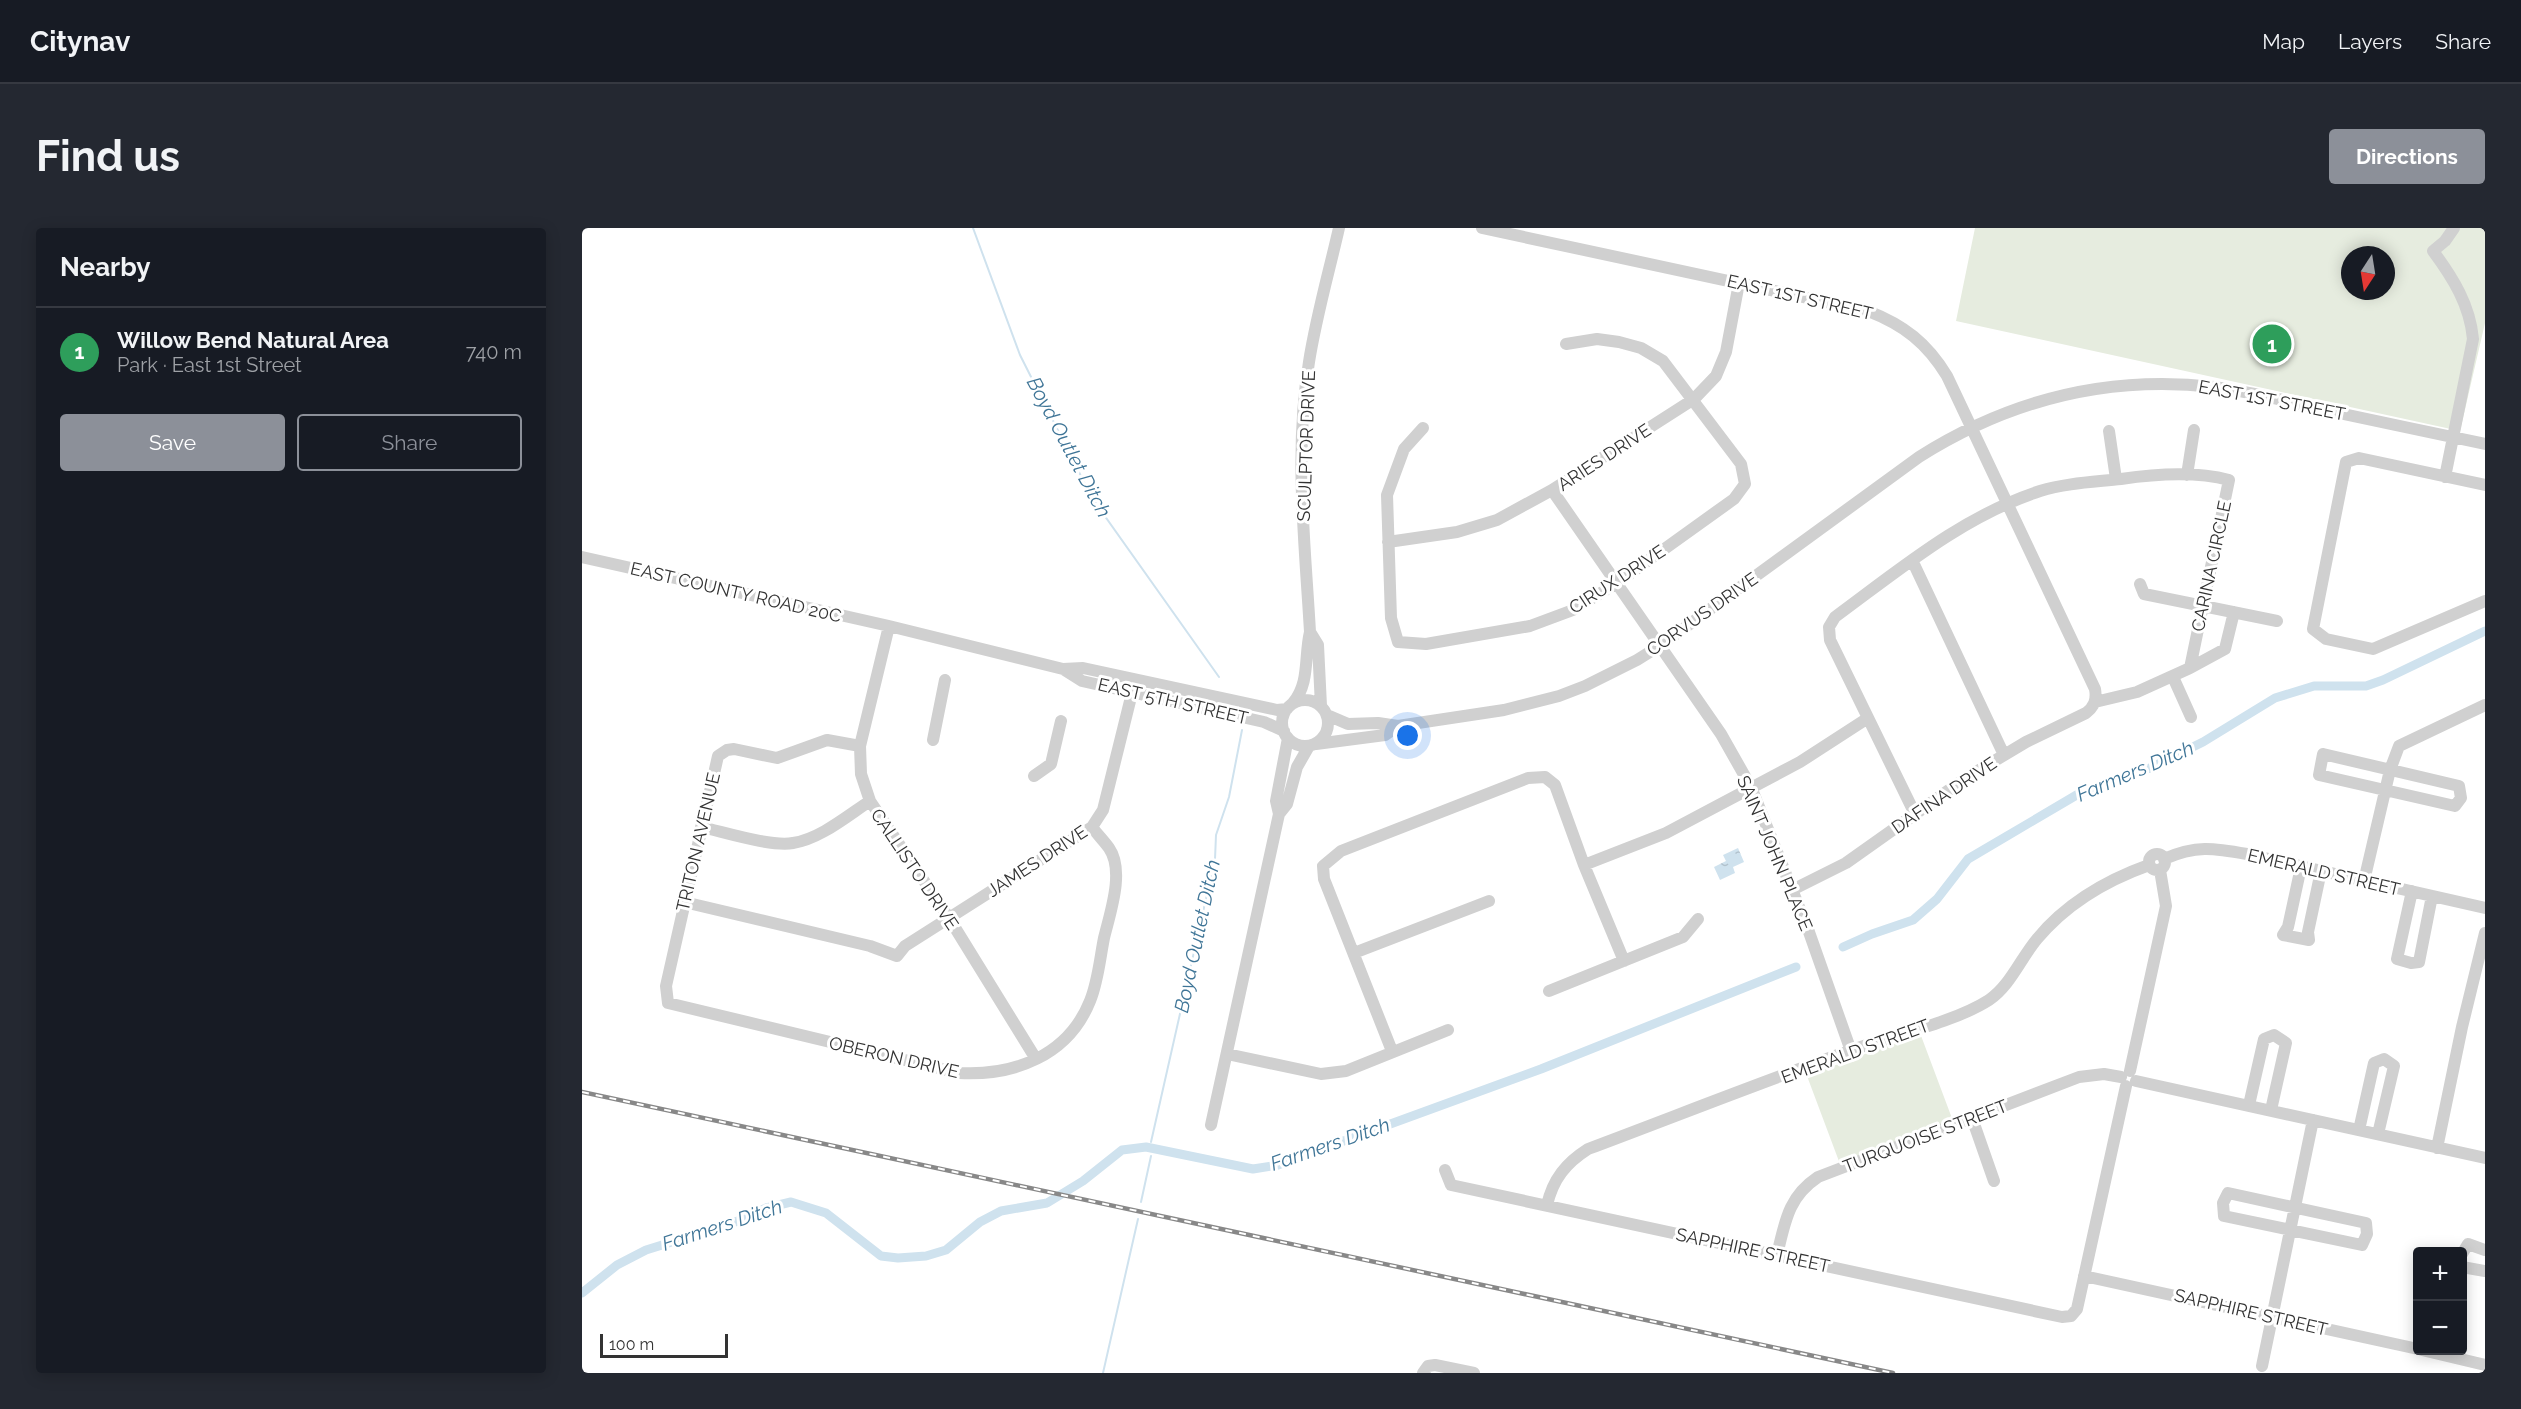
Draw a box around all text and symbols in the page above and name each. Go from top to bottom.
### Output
text: Citynav [30,25,130,58]
text: Map [2262,29,2305,54]
text: Layers [2338,29,2402,54]
text: Share [2435,29,2491,54]
button: Directions [2329,129,2485,184]
text: Find us [36,132,180,181]
north arrow [2341,246,2395,300]
text: Nearby [60,252,150,282]
street label: EAST 1ST STREET [1725,270,1875,324]
pin: 1 [2252,322,2292,366]
text: Willow Bend Natural Area [117,327,389,353]
text: 1 [75,340,84,364]
text: 740 m [466,340,522,364]
text: Park · East 1st Street [117,353,302,377]
street label: SCULPTOR DRIVE [1293,370,1319,522]
water label: Boyd Outlet Ditch [1022,373,1116,521]
street label: EAST 1ST STREET [2197,375,2347,425]
button: Save [60,414,285,471]
button: Share [297,414,522,471]
street label: ARIES DRIVE [1553,419,1655,495]
street label: CARINA CIRCLE [2187,499,2235,633]
street label: CIRUX DRIVE [1565,540,1669,618]
street label: EAST COUNTY ROAD 20C [628,557,844,627]
street label: CORVUS DRIVE [1642,568,1762,660]
street label: EAST 5TH STREET [1096,673,1250,729]
your location [1393,721,1422,750]
water label: Farmers Ditch [2073,736,2197,806]
street label: DAFINA DRIVE [1888,752,2000,838]
street label: TRITON AVENUE [672,770,724,914]
street label: SAINT JOHN PLACE [1733,772,1817,934]
street label: CALLISTO DRIVE [867,804,963,934]
street label: JAMES DRIVE [983,821,1091,901]
street label: EMERALD STREET [2246,844,2402,900]
water label: Boyd Outlet Ditch [1169,857,1225,1015]
street label: EMERALD STREET [1778,1014,1932,1088]
street label: OBERON DRIVE [827,1032,961,1082]
street label: TURQUOISE STREET [1840,1095,2010,1177]
water label: Farmers Ditch [1267,1112,1393,1176]
water label: Farmers Ditch [659,1194,785,1256]
street label: SAPPHIRE STREET [1674,1223,1832,1277]
map controls [2413,1247,2467,1355]
button: + [2413,1247,2467,1301]
street label: SAPPHIRE STREET [2172,1284,2330,1340]
button: − [2413,1301,2467,1355]
scale bar [600,1331,728,1358]
text: 100 m [609,1335,654,1354]

